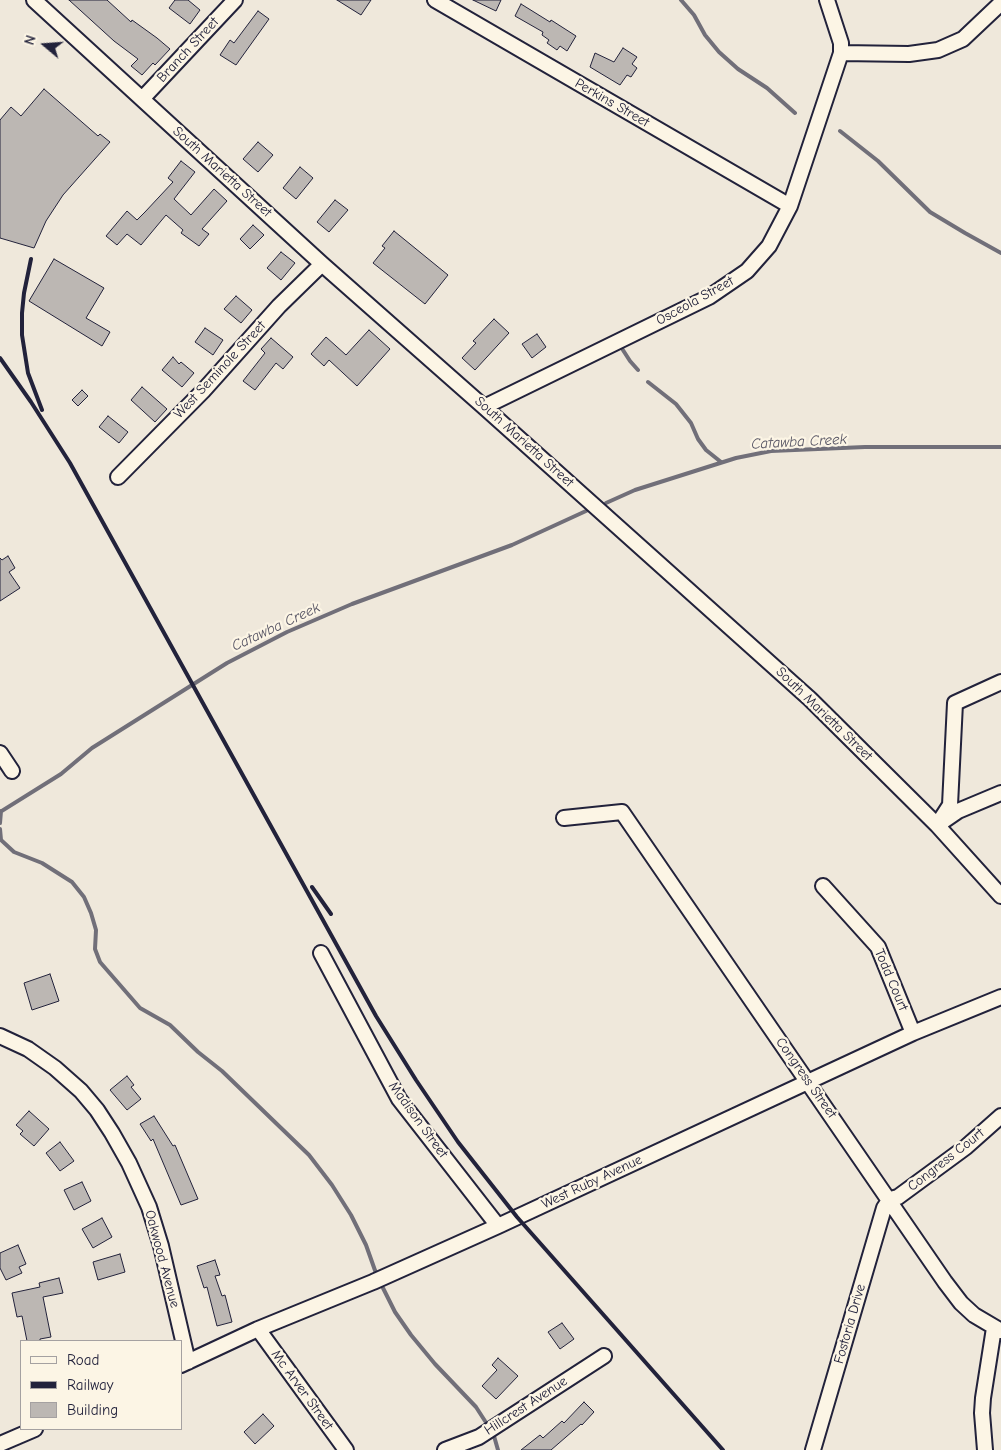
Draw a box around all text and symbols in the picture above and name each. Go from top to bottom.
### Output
street label: Branch Street [154,14,222,86]
north arrow [20,20,70,70]
text: N [21,33,40,47]
street label: Perkins Street [572,75,652,131]
street label: South Marietta Street [169,123,275,221]
street label: Osceola Street [653,273,737,329]
street label: West Seminole Street [170,318,270,422]
street label: South Marietta Street [471,393,577,491]
water label: Catawba Creek [751,431,847,453]
water label: Catawba Creek [229,599,323,655]
street label: South Marietta Street [772,664,876,764]
street label: Todd Court [870,947,912,1013]
street label: Congress Street [772,1034,840,1122]
street label: Madison Street [385,1079,451,1161]
street label: Congress Court [904,1125,988,1195]
street label: West Ruby Avenue [539,1151,645,1213]
street label: Oakwood Avenue [141,1208,183,1310]
street label: Fostoria Drive [831,1282,869,1366]
legend [20,1340,182,1430]
street label: Mc Arver Street [267,1347,337,1433]
text: Road [67,1351,99,1369]
street label: Hillcrest Avenue [481,1373,571,1439]
text: Railway [67,1376,113,1394]
text: Building [67,1401,118,1419]

